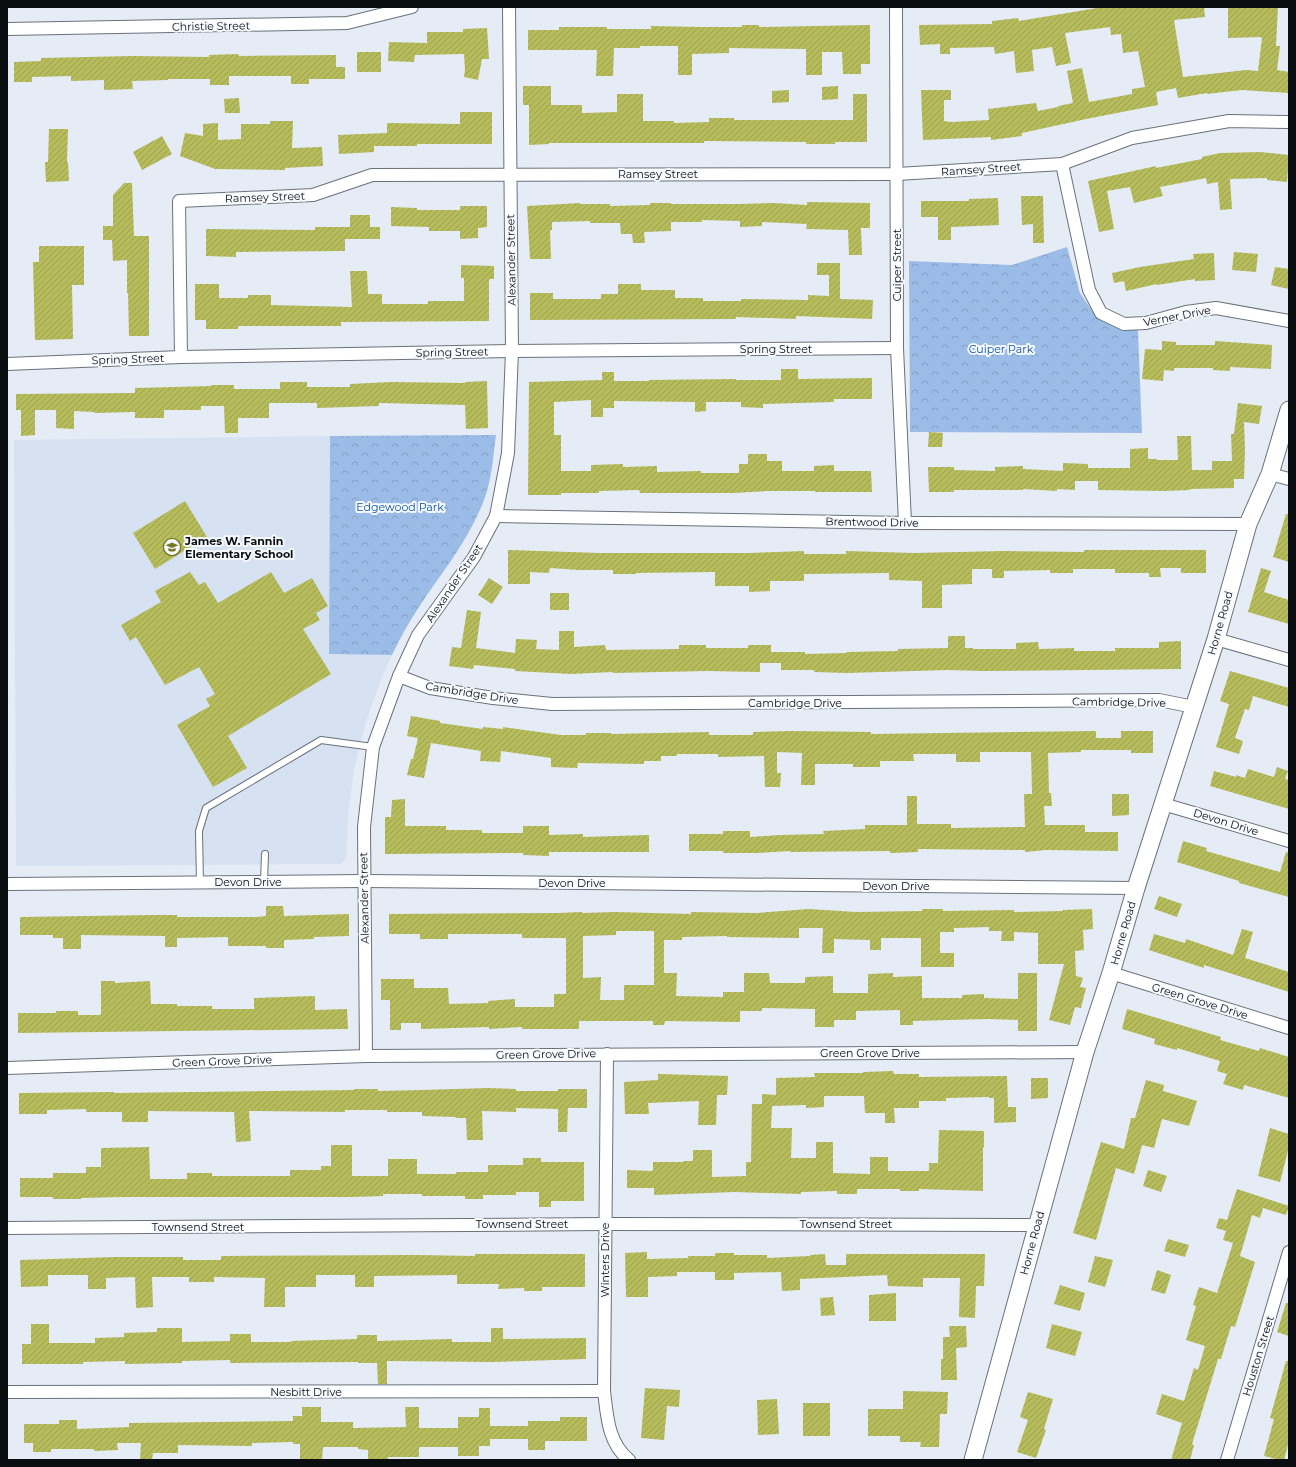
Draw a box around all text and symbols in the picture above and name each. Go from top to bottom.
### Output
street label: Christie Street [172,18,251,34]
street label: Ramsey Street [941,159,1022,179]
street label: Ramsey Street [618,167,699,181]
street label: Ramsey Street [225,189,306,205]
street label: Alexander Street [503,214,519,306]
street label: Cuiper Street [890,228,904,301]
street label: Verner Drive [1142,303,1212,329]
street label: Spring Street [740,342,813,356]
park label: Cuiper Park [969,342,1034,356]
street label: Spring Street [416,344,489,360]
street label: Spring Street [91,351,165,367]
park label: Edgewood Park [356,500,444,514]
street label: Brentwood Drive [825,514,919,530]
place label: James W. Fannin Elementary School [184,534,293,561]
school or university icon: James W. Fannin Elementary School [162,537,182,557]
street label: Alexander Street [423,541,486,625]
street label: Horne Road [1204,589,1236,657]
street label: Cambridge Drive [425,679,520,707]
street label: Cambridge Drive [1072,694,1166,710]
street label: Cambridge Drive [748,696,842,710]
street label: Devon Drive [1192,805,1261,839]
street label: Alexander Street [356,852,372,944]
street label: Devon Drive [214,875,282,889]
street label: Devon Drive [538,876,606,890]
street label: Devon Drive [862,879,930,893]
street label: Horne Road [1107,899,1139,967]
street label: Green Grove Drive [1150,980,1250,1022]
street label: Green Grove Drive [496,1046,596,1062]
street label: Green Grove Drive [820,1046,920,1060]
street label: Green Grove Drive [172,1052,273,1070]
street label: Horne Road [1017,1209,1047,1277]
street label: Townsend Street [476,1217,569,1231]
street label: Townsend Street [800,1217,893,1231]
street label: Townsend Street [152,1220,245,1234]
street label: Winters Drive [598,1222,612,1297]
street label: Houston Street [1239,1314,1277,1398]
street label: Nesbitt Drive [270,1385,342,1399]

